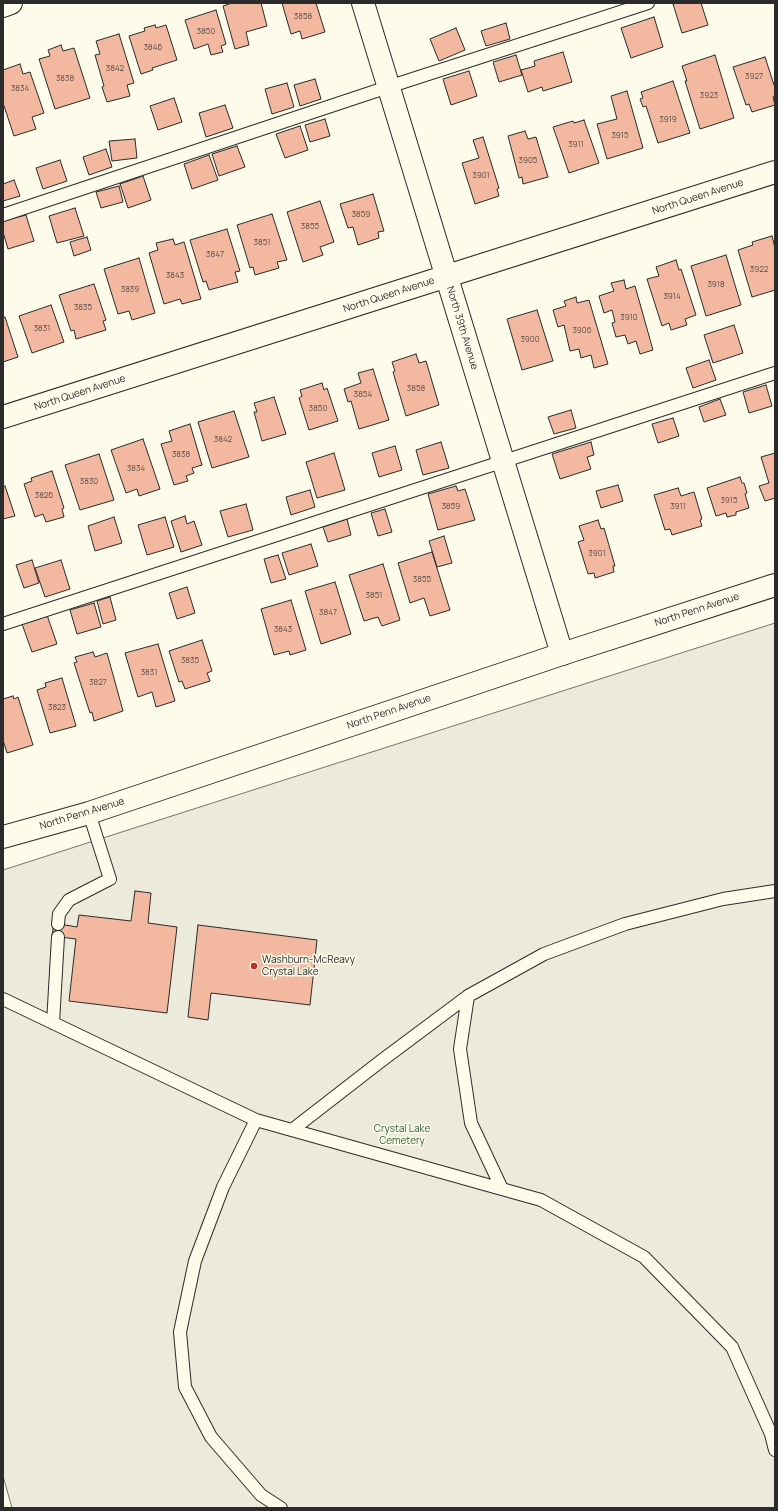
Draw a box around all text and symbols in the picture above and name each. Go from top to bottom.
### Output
house number: 3858 [294,12,312,22]
house number: 3850 [197,27,215,37]
house number: 3846 [144,43,162,53]
house number: 3842 [106,64,124,74]
house number: 3927 [745,72,763,82]
house number: 3838 [56,74,74,84]
house number: 3834 [11,84,29,94]
house number: 3923 [700,91,718,101]
house number: 3919 [659,115,677,125]
house number: 3915 [611,131,629,141]
house number: 3911 [568,140,584,150]
house number: 3905 [519,156,537,166]
house number: 3901 [472,171,490,181]
street label: North Queen Avenue [651,177,745,217]
house number: 3859 [352,210,370,220]
house number: 3855 [301,222,319,232]
house number: 3851 [254,238,270,248]
house number: 3847 [206,250,224,260]
house number: 3922 [750,265,768,275]
house number: 3843 [166,271,184,281]
street label: North Queen Avenue [342,275,436,315]
house number: 3918 [707,280,725,290]
house number: 3839 [121,285,139,295]
street label: North 39th Avenue [444,285,480,371]
house number: 3914 [663,292,681,302]
house number: 3835 [74,303,92,313]
house number: 3910 [620,313,638,323]
house number: 3831 [34,324,50,334]
house number: 3906 [572,326,592,336]
house number: 3900 [520,335,540,345]
street label: North Queen Avenue [33,373,127,413]
house number: 3858 [407,384,425,394]
house number: 3854 [354,390,372,400]
house number: 3850 [309,404,327,414]
house number: 3842 [214,435,232,445]
house number: 3838 [172,450,190,460]
house number: 3834 [127,464,145,474]
house number: 3830 [80,477,98,487]
house number: 3826 [35,491,53,501]
house number: 3915 [720,496,738,506]
house number: 3859 [442,502,460,512]
house number: 3911 [670,502,686,512]
house number: 3901 [588,549,606,559]
house number: 3855 [413,575,431,585]
house number: 3851 [366,591,382,601]
street label: North Penn Avenue [653,591,741,629]
house number: 3847 [319,608,337,618]
house number: 3843 [274,625,292,635]
house number: 3835 [181,656,199,666]
house number: 3831 [141,668,157,678]
house number: 3827 [89,678,107,688]
street label: North Penn Avenue [345,692,433,732]
house number: 3823 [48,703,66,713]
street label: North Penn Avenue [38,795,126,833]
place label: Washburn-McReavy Crystal Lake [262,954,355,978]
marker: Washburn-McReavy Crystal Lake [249,961,259,971]
park label: Crystal Lake Cemetery [374,1123,430,1146]

